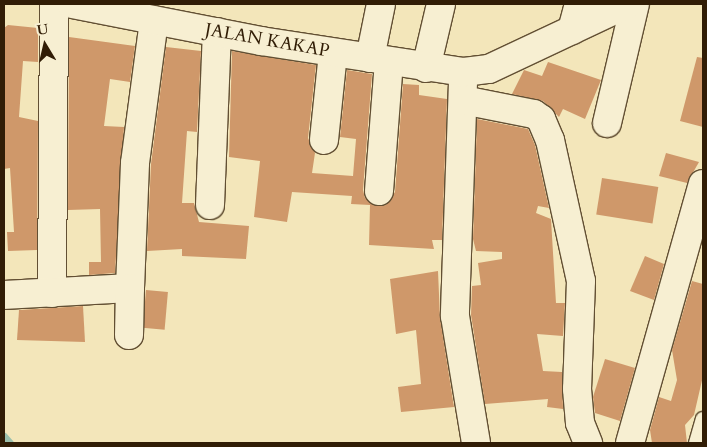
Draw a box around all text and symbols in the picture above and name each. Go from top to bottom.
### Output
text: U [35,19,50,40]
street label: JALAN KAKAP [203,19,331,63]
north arrow [20,20,70,70]

